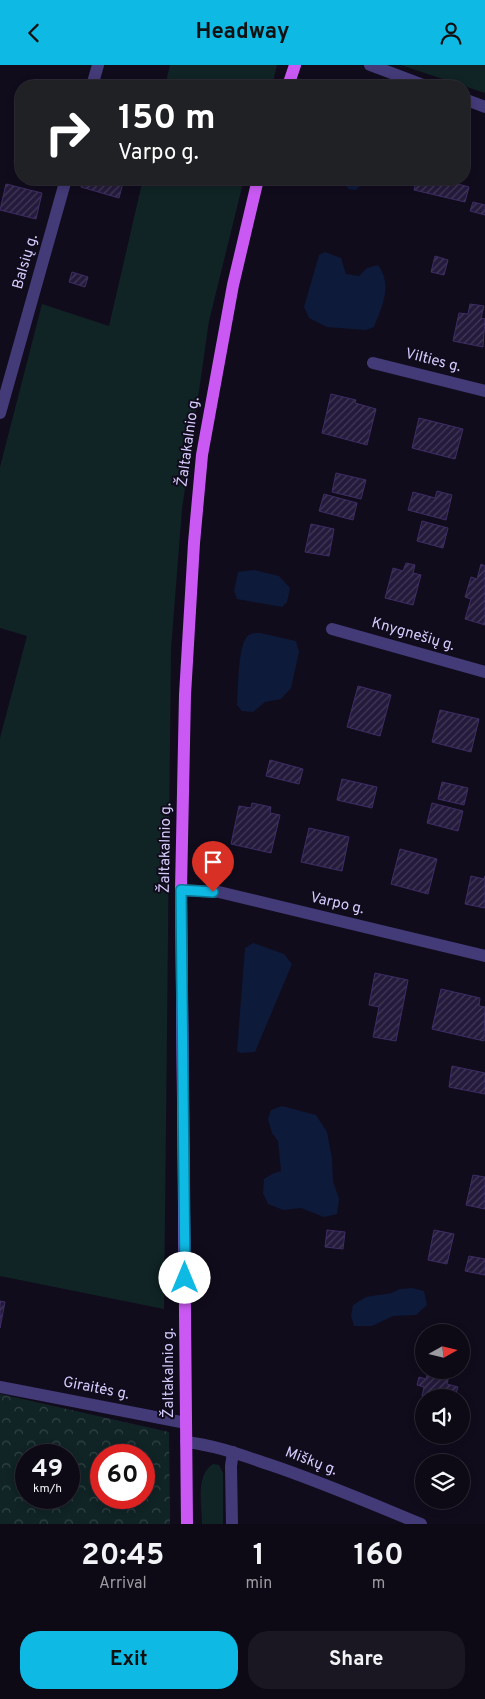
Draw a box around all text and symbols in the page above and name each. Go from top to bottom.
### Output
icon: back [20,19,48,47]
text: Headway [196,19,289,46]
icon: person [437,19,465,47]
text: 150 m [118,97,216,141]
icon: right [35,100,100,165]
text: Varpo g. [118,140,199,167]
street label: Balsių g. [9,232,43,292]
street label: Vilties g. [403,345,463,377]
street label: Žaltakalnio g. [172,396,205,488]
street label: Knygnešių g. [369,614,457,656]
street label: Žaltakalnio g. [155,803,176,893]
pin [192,841,234,892]
icon: arrive [199,848,227,876]
street label: Varpo g. [308,889,366,919]
position arrow [158,1251,210,1303]
north arrow [415,1324,470,1379]
map controls [415,1324,470,1509]
street label: Žaltakalnio g. [159,1328,179,1418]
street label: Giraitės g. [61,1373,131,1405]
button: sound [415,1389,470,1444]
street label: Miškų g. [282,1443,340,1481]
speed limit sign: 60 [90,1444,155,1509]
text: 49 [32,1454,63,1486]
button: layers [415,1454,470,1509]
text: km/h [33,1481,62,1497]
text: 20:45 [81,1538,164,1575]
text: 1 [253,1538,265,1575]
text: 160 [353,1538,404,1575]
text: Arrival [99,1574,147,1594]
text: min [246,1574,272,1594]
text: m [372,1574,385,1594]
button: Exit [20,1631,238,1689]
button: Share [248,1631,465,1689]

